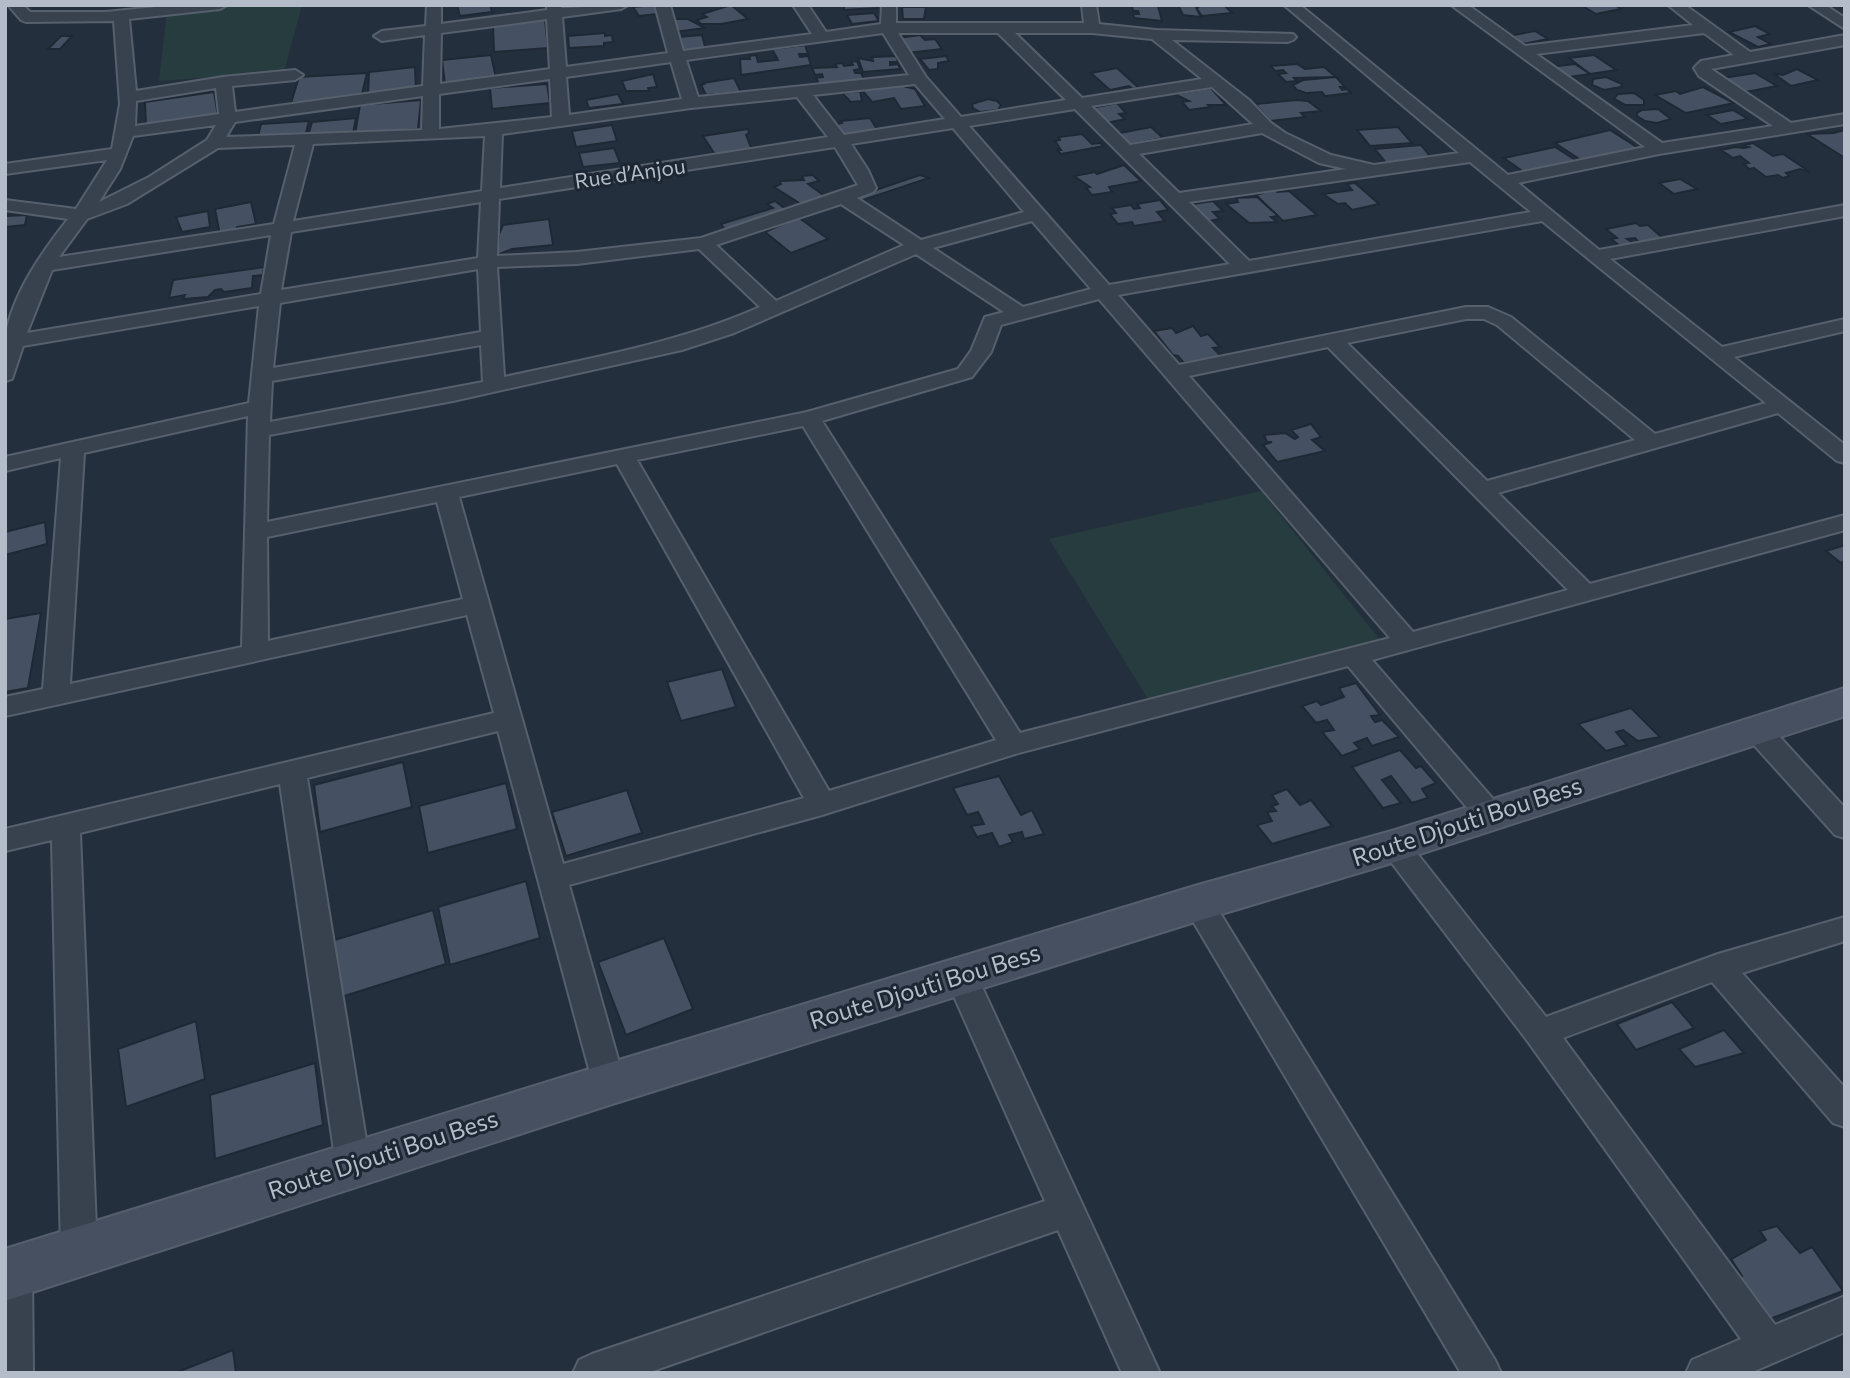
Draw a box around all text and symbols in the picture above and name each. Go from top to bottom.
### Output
street label: Rue d’Anjou [573,152,687,193]
street label: Route Djouti Bou Bess [1348,770,1585,871]
street label: Route Djouti Bou Bess [806,937,1044,1035]
street label: Route Djouti Bou Bess [264,1103,501,1204]

